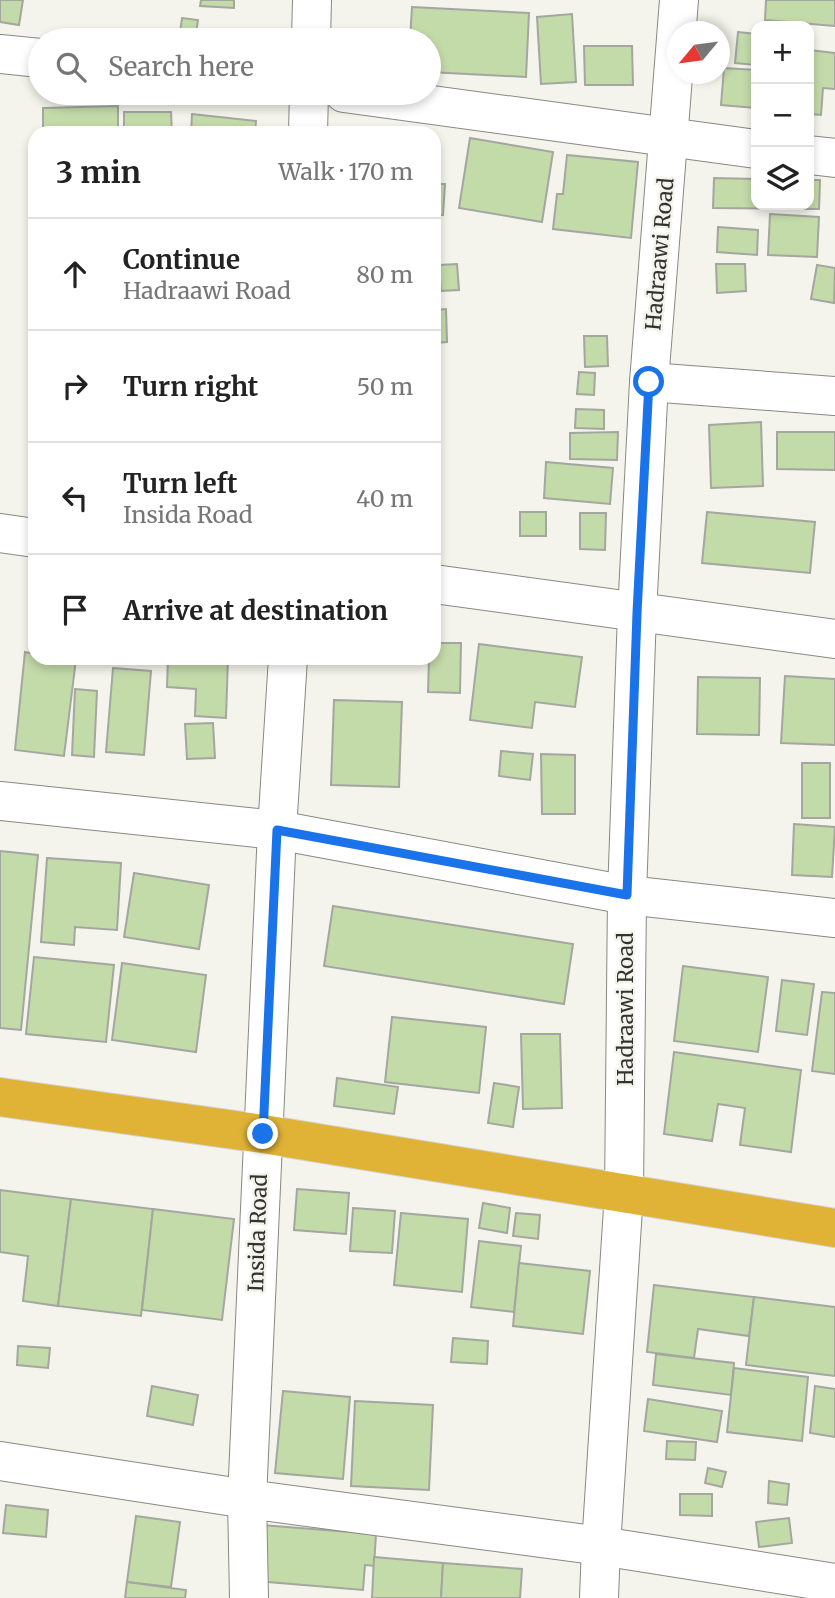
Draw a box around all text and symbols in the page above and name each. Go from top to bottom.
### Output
north arrow [667,21,730,84]
map controls [751,21,814,210]
button: + [751,21,814,84]
search box [28,28,441,105]
icon: search [52,48,90,86]
text: Search here [108,50,254,83]
button: − [751,84,814,147]
button: layers [751,147,814,210]
text: 3 min [56,153,141,191]
text: Walk · 170 m [279,157,413,186]
street label: Hadraawi Road [639,176,680,331]
text: Continue [123,243,240,276]
icon: ahead [56,255,94,293]
text: 80 m [356,260,413,289]
text: Hadraawi Road [123,276,291,305]
route start [633,366,664,397]
icon: right [56,367,94,405]
text: Turn right [123,370,258,403]
text: 50 m [357,372,413,401]
text: Turn left [123,467,237,500]
icon: left [56,479,94,517]
text: 40 m [356,484,413,513]
text: Insida Road [123,500,253,529]
icon: arrive [56,591,94,629]
text: Arrive at destination [123,594,388,627]
street label: Hadraawi Road [612,932,639,1086]
route end [247,1118,278,1149]
street label: Insida Road [242,1173,273,1293]

